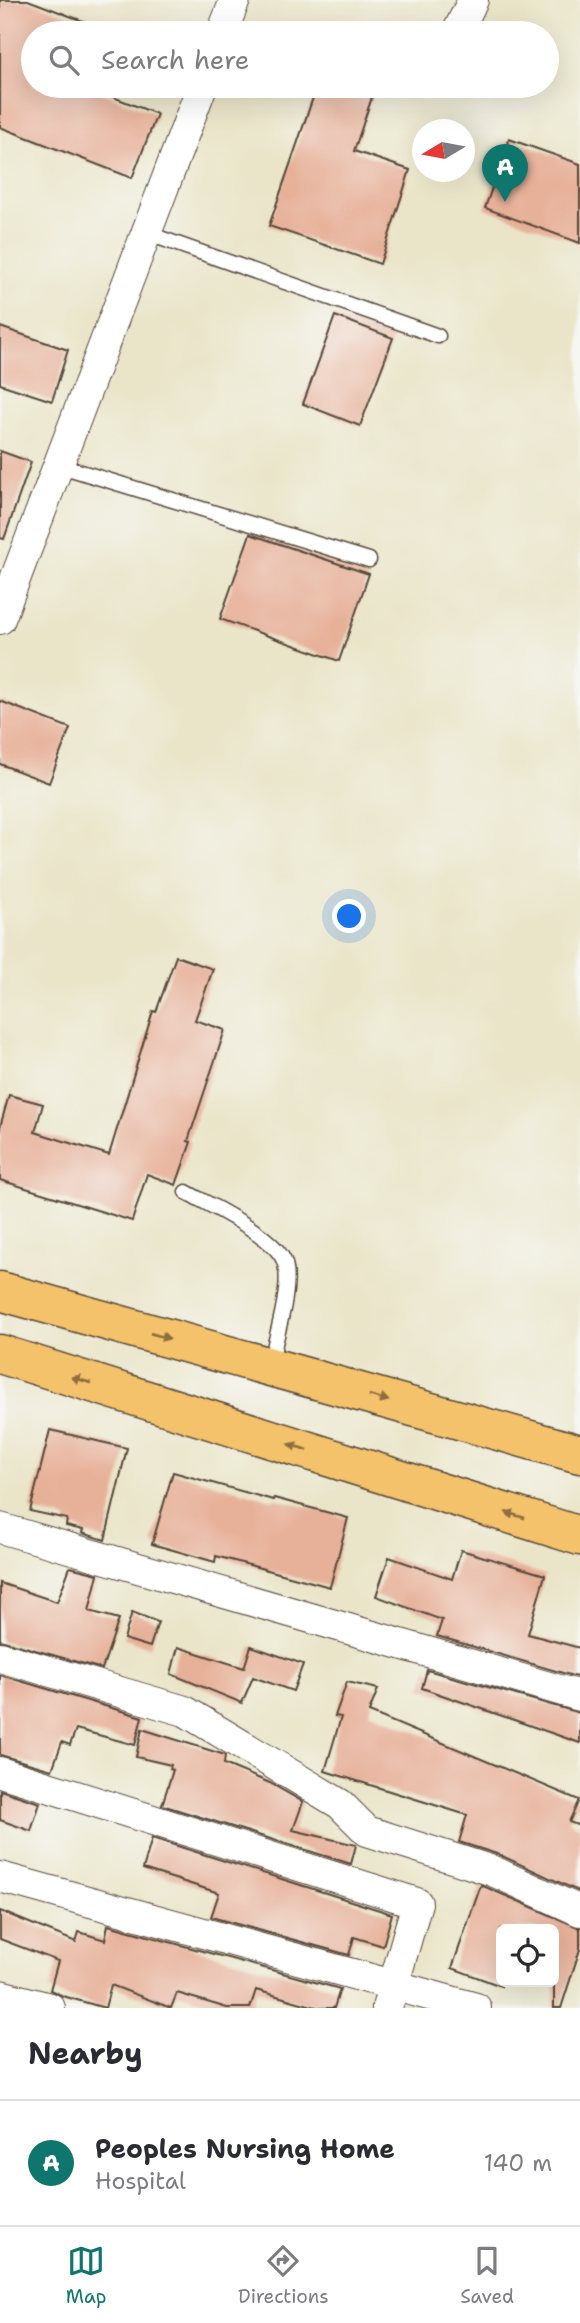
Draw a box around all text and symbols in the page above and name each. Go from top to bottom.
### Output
search box [21,21,559,98]
icon: search [45,41,83,79]
text: Search here [101,42,250,77]
north arrow [412,119,475,182]
pin: A [482,144,528,202]
your location [332,899,366,933]
one-way arrow [150,1331,171,1341]
one-way arrow [70,1374,91,1384]
one-way arrow [369,1393,390,1403]
one-way arrow [287,1442,308,1452]
one-way arrow [504,1510,525,1520]
map controls [496,1924,559,1987]
button: locate [496,1924,559,1987]
text: Nearby [28,2033,143,2074]
text: Peoples Nursing Home [95,2131,395,2166]
text: A [42,2148,60,2178]
text: 140 m [484,2148,552,2178]
text: Hospital [95,2166,186,2196]
tab: Map [66,2242,106,2309]
tab: Directions [238,2242,329,2309]
tab: Saved [460,2242,514,2309]

